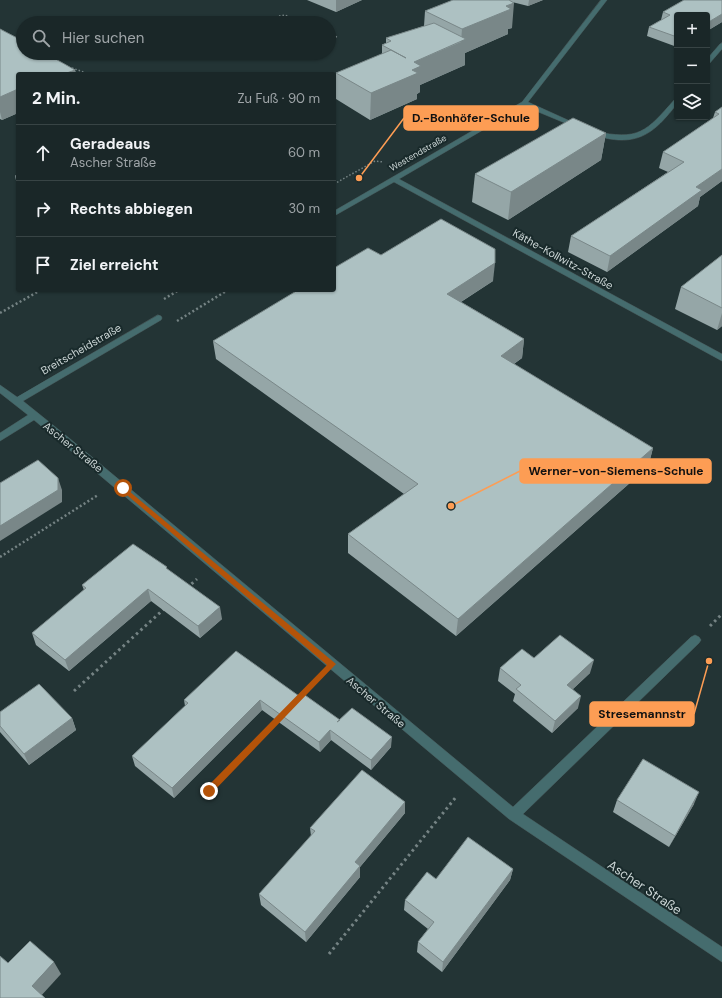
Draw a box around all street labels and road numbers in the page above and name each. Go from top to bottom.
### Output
street label: Westendstraße [387,132,449,174]
street label: Käthe-Kollwitz-Straße [510,226,616,292]
street label: Breitscheidstraße [38,320,124,378]
street label: Ascher Straße [40,419,106,475]
street label: Ascher Straße [344,673,408,731]
street label: Ascher Straße [604,856,685,919]

